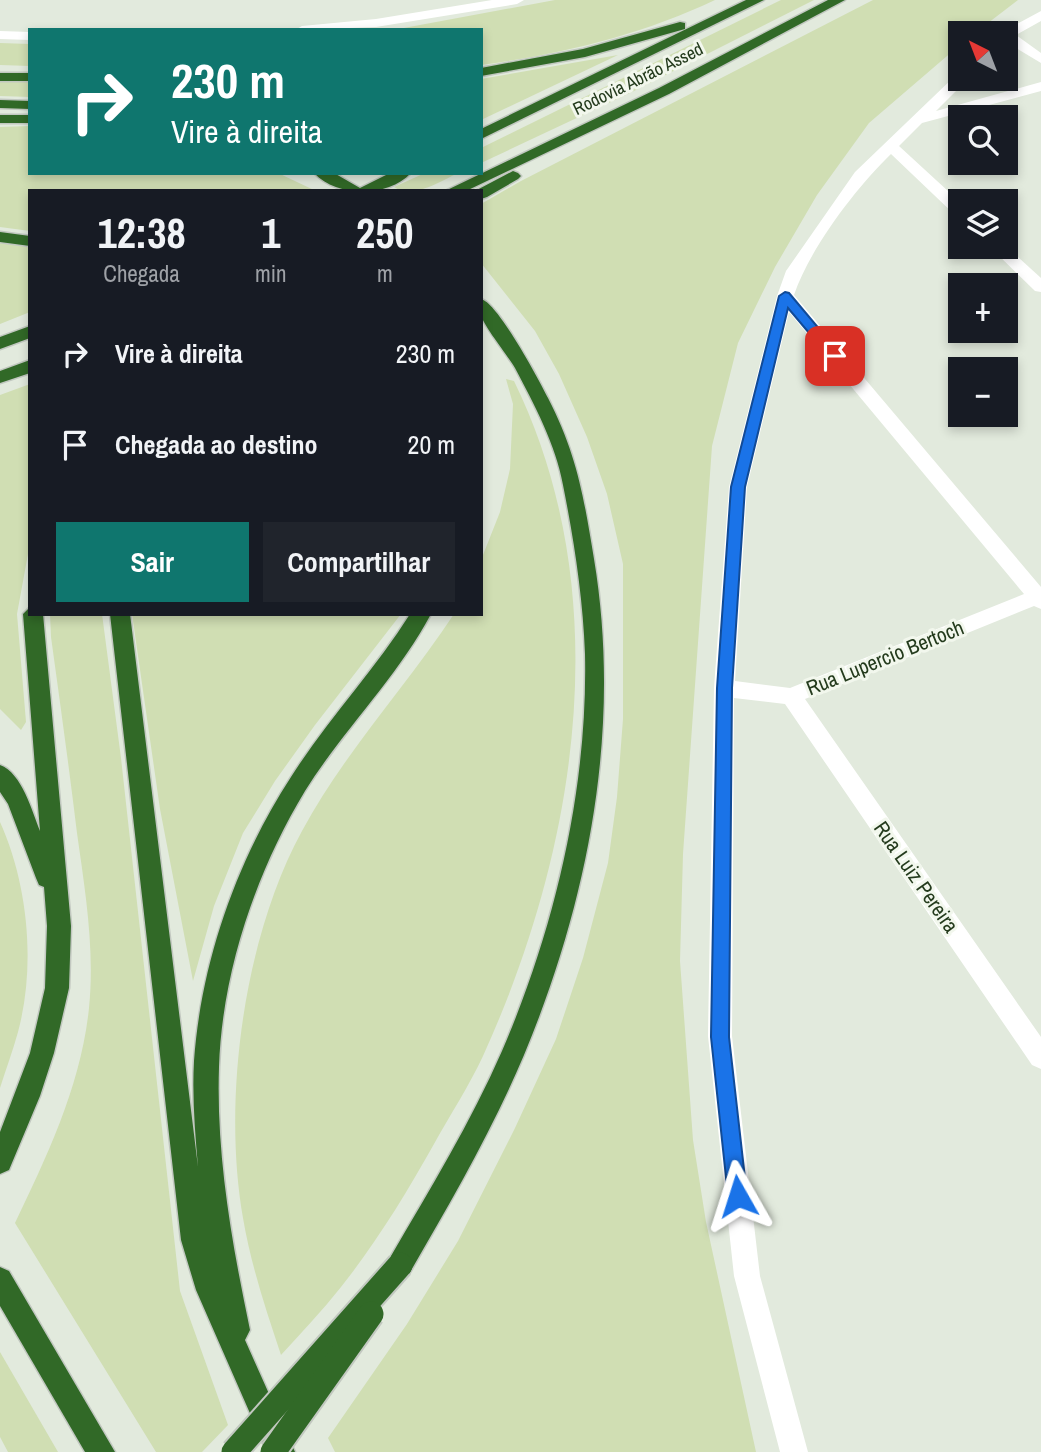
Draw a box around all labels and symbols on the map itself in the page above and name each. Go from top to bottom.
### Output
north arrow [948,21,1018,91]
street label: Rodovia Abrão Assed [569,36,707,121]
pin [805,326,865,386]
street label: Rua Lupercio Bertoch [802,613,968,702]
street label: Rua Luiz Pereira [867,815,966,939]
position arrow [701,1159,775,1233]

